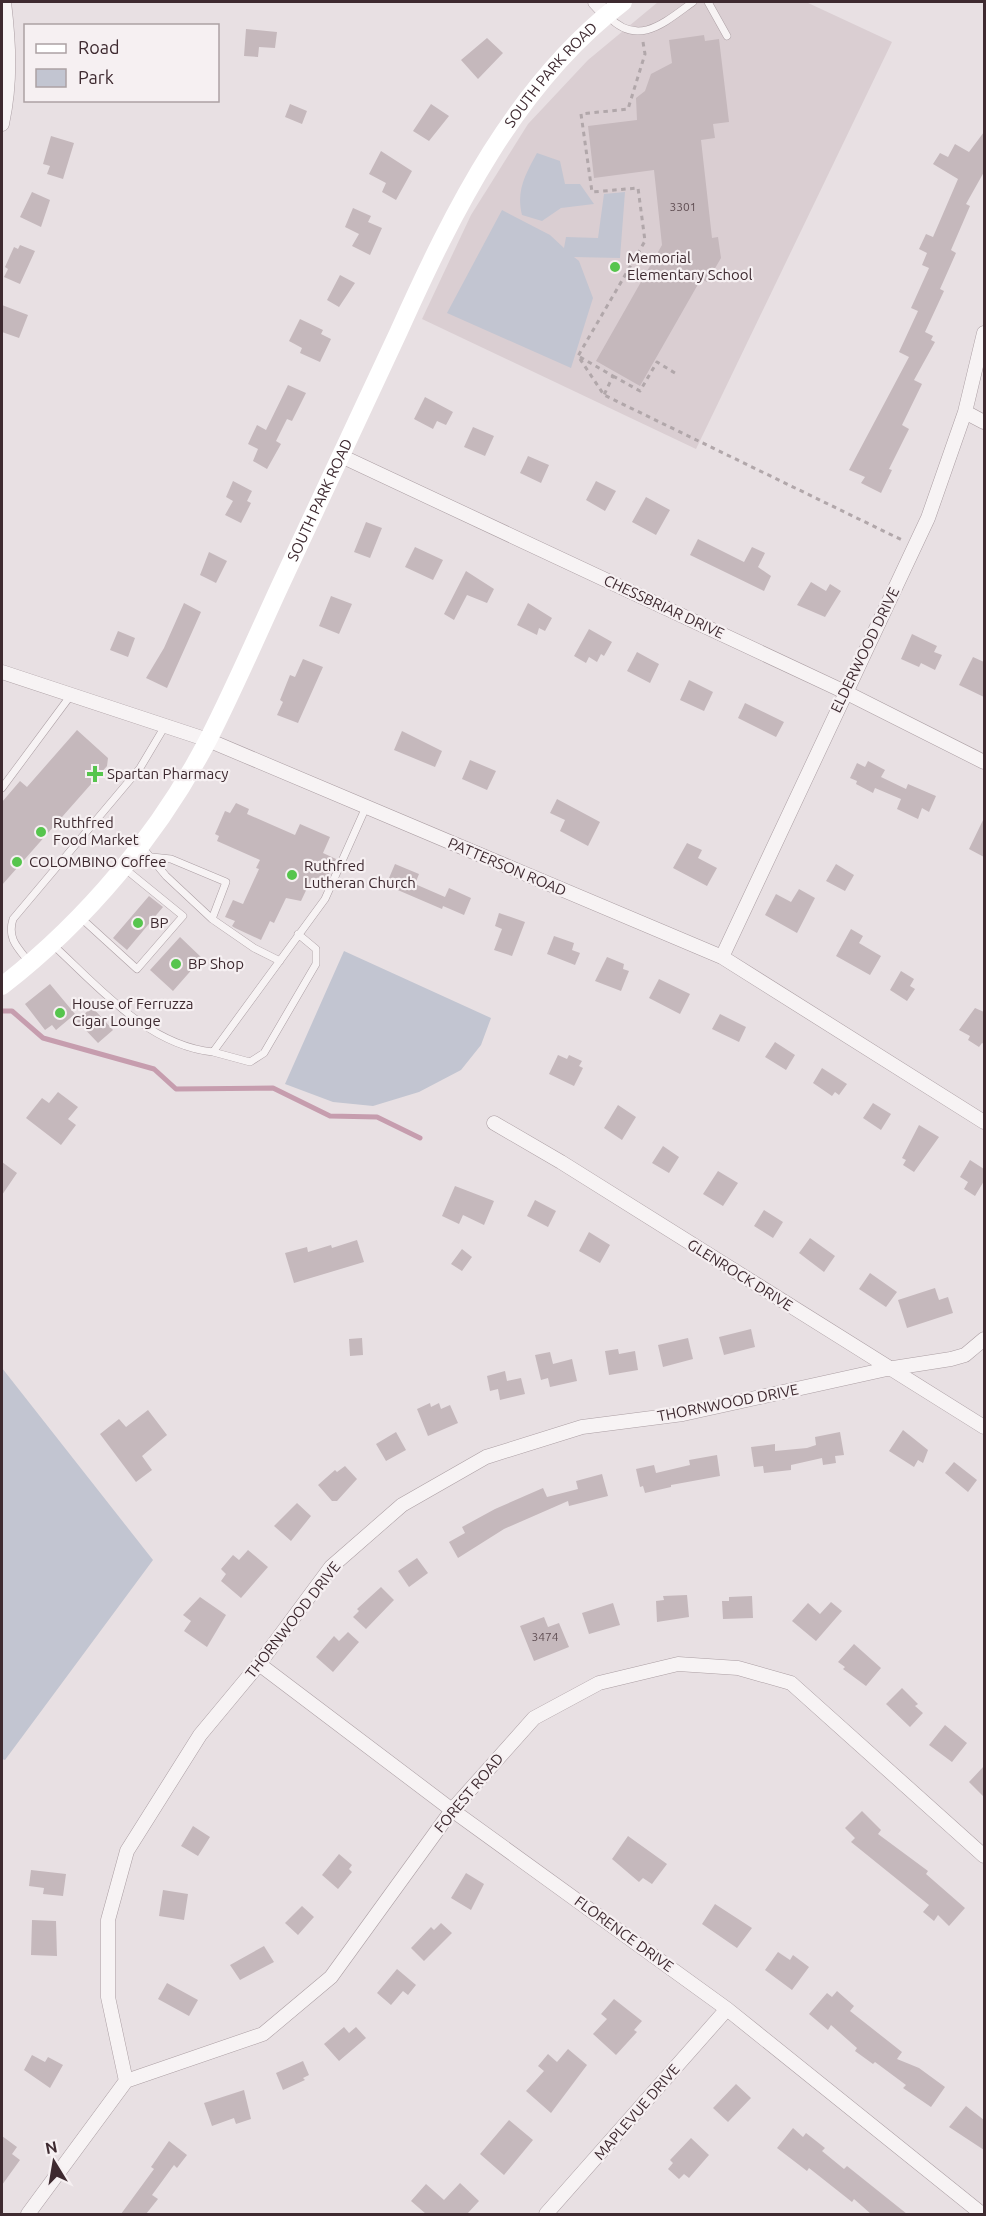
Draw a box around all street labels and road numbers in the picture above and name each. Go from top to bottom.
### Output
street label: SOUTH PARK ROAD [501,18,600,130]
street label: SOUTH PARK ROAD [284,436,355,564]
street label: CHESSBRIAR DRIVE [601,571,727,642]
street label: ELDERWOOD DRIVE [827,584,902,715]
street label: PATTERSON ROAD [445,834,569,899]
street label: GLENROCK DRIVE [684,1235,796,1314]
street label: THORNWOOD DRIVE [656,1380,800,1425]
street label: THORNWOOD DRIVE [242,1558,343,1681]
street label: FOREST ROAD [431,1750,507,1836]
street label: FLORENCE DRIVE [572,1892,677,1975]
street label: MAPLEVUE DRIVE [590,2060,683,2163]

